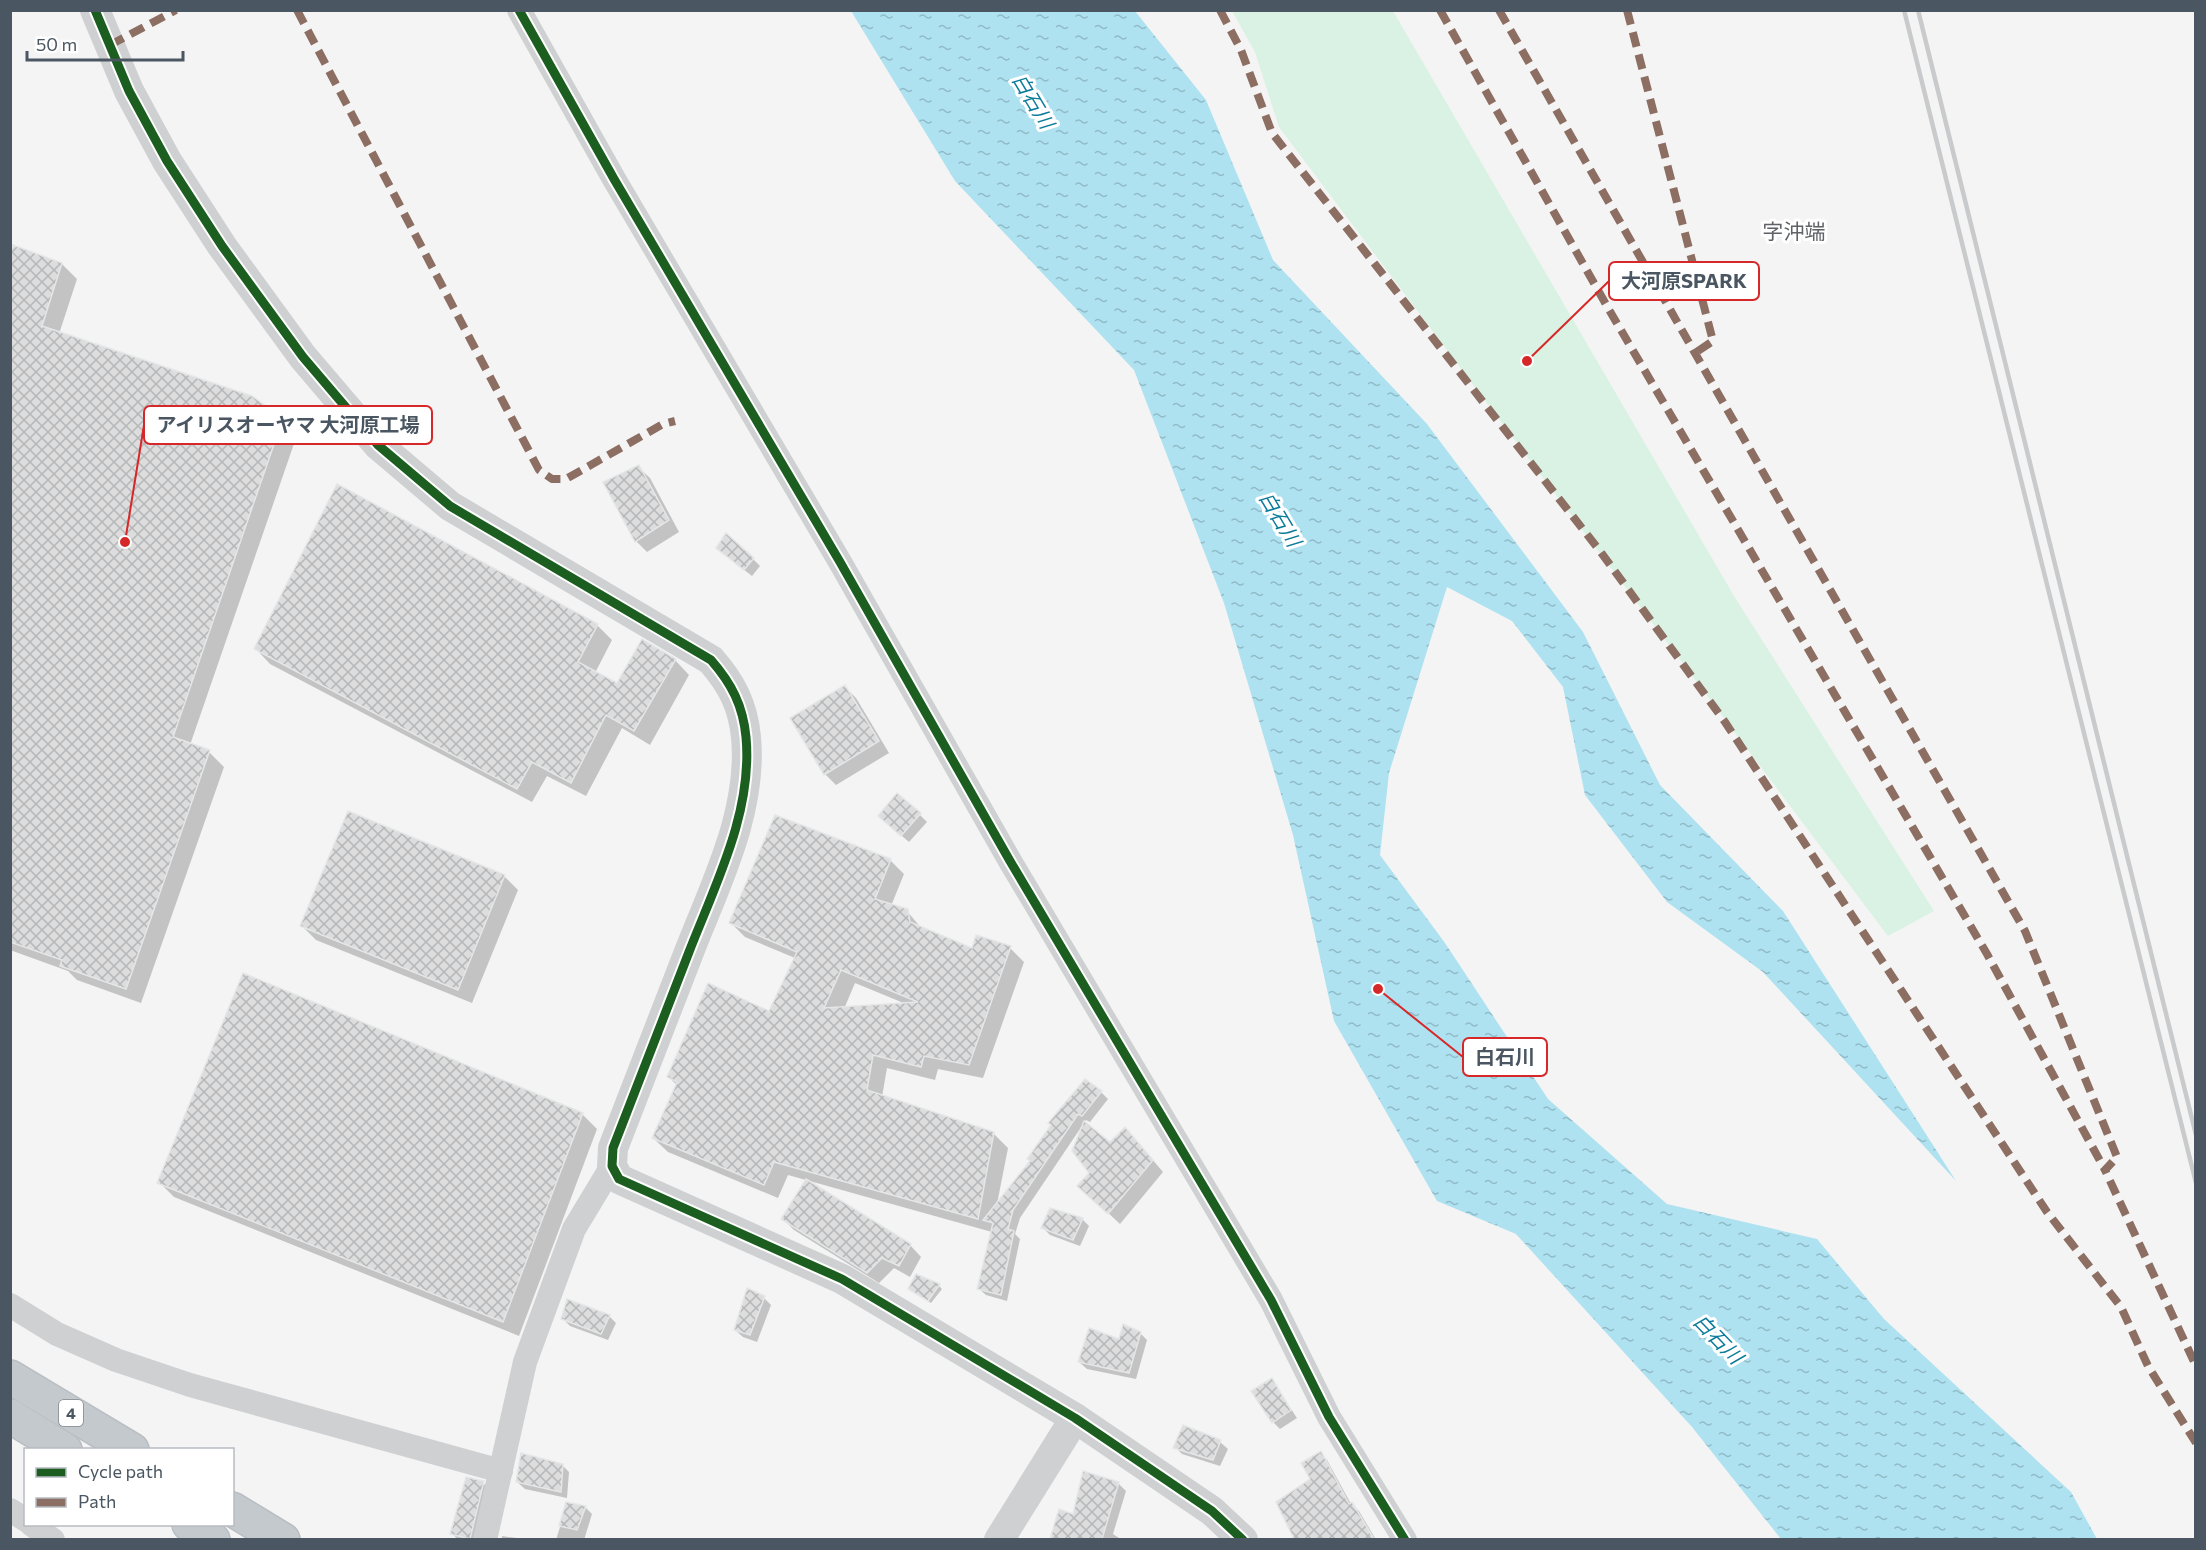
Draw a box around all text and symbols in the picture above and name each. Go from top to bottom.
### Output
scale bar [27,24,183,62]
text: 50 m [36,33,77,55]
water label: 白石川 [1008,69,1061,134]
district label: 字沖端 [1763,218,1826,243]
callout: 大河原SPARK [1609,262,1759,300]
text: 大河原SPARK [1621,268,1747,292]
callout: アイリスオーヤマ 大河原工場 [144,406,432,444]
text: アイリスオーヤマ 大河原工場 [157,412,419,436]
water label: 白石川 [1255,487,1308,552]
callout: 白石川 [1463,1038,1547,1076]
text: 白石川 [1475,1044,1535,1068]
water label: 白石川 [1689,1308,1750,1370]
road number: 4 [59,1400,83,1426]
legend [24,1448,234,1526]
text: Cycle path [78,1460,163,1482]
text: Path [78,1490,116,1512]

